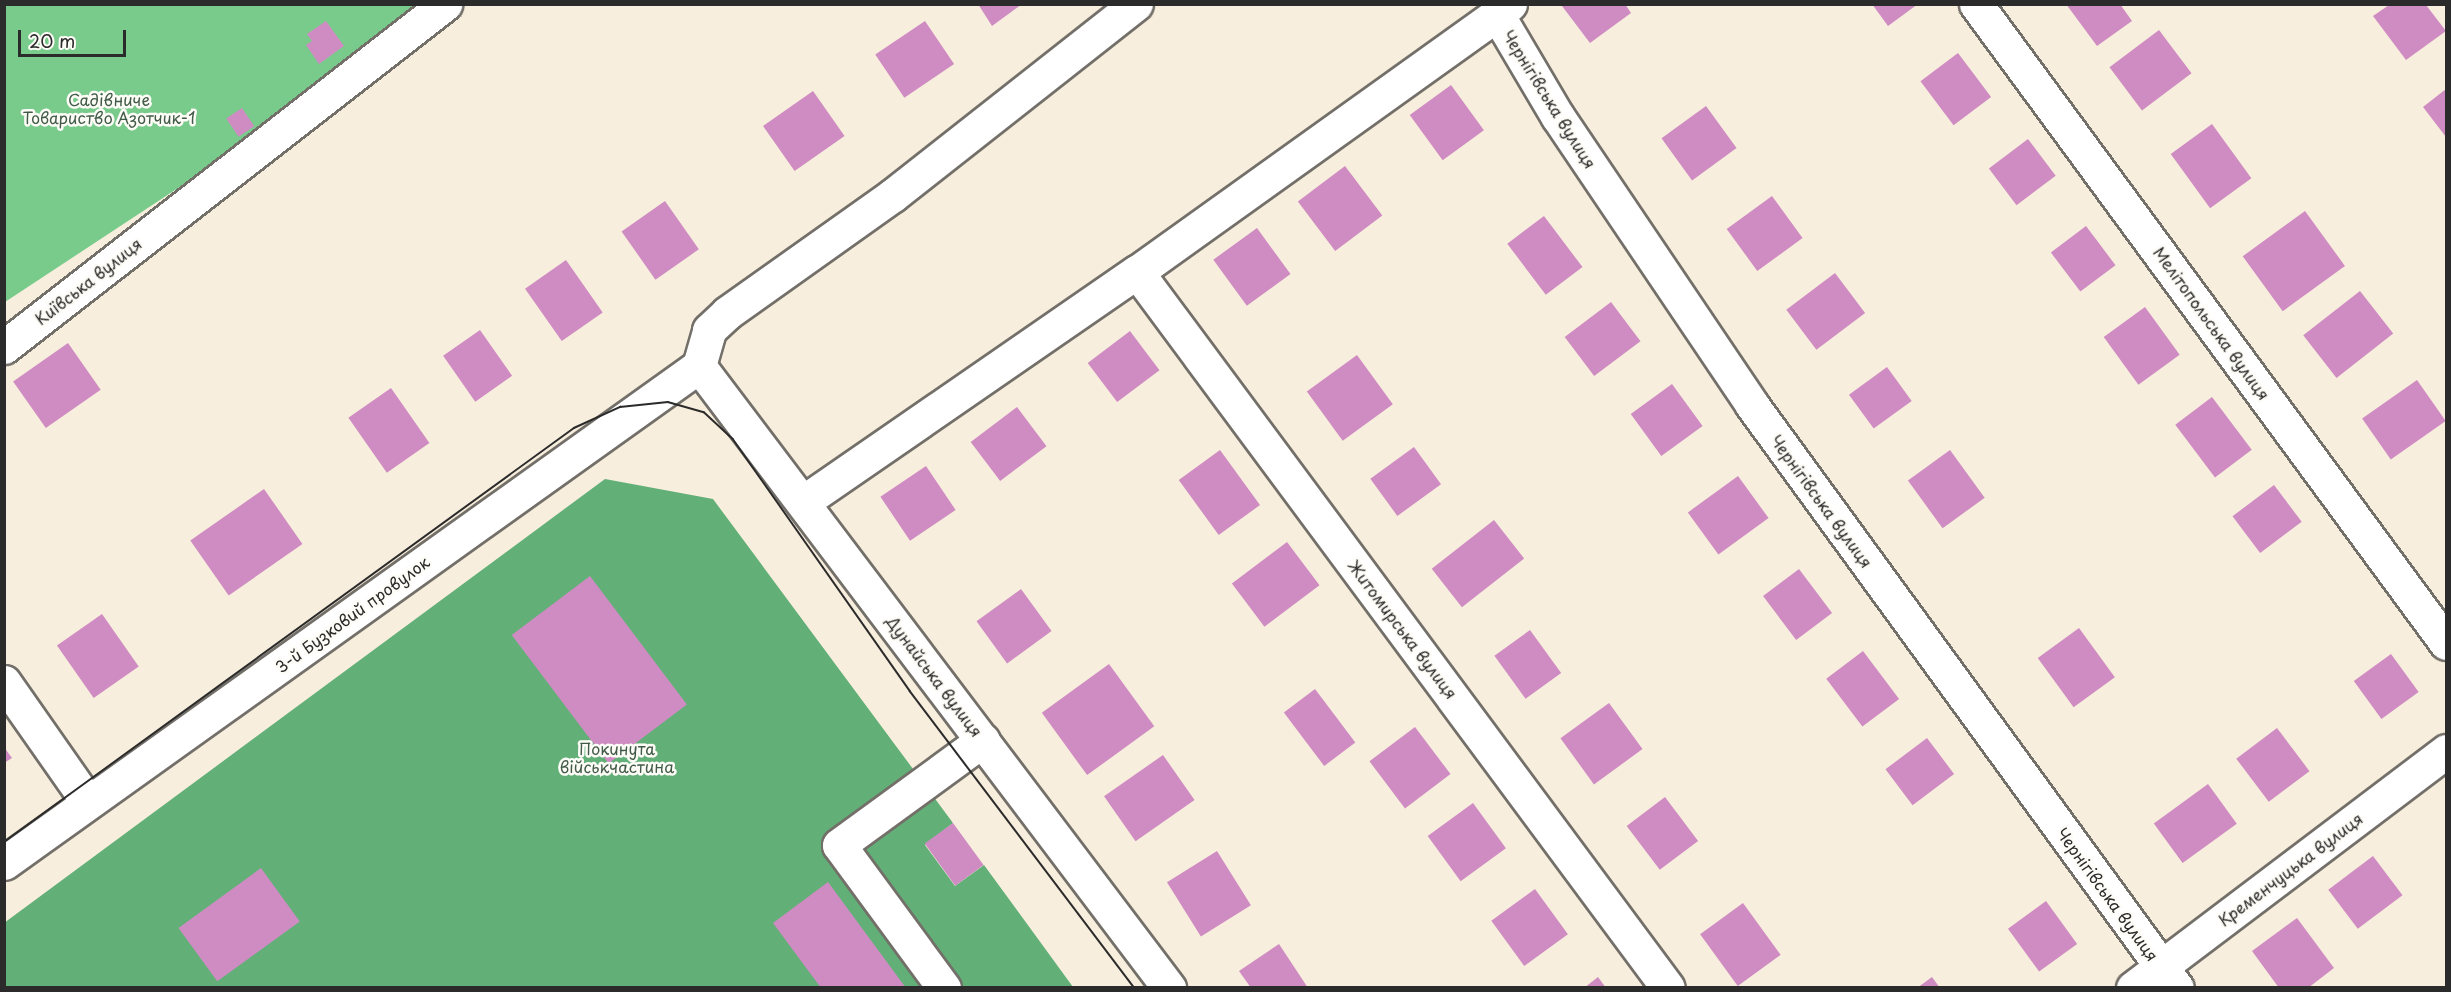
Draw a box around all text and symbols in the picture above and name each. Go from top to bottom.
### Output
scale bar [21,18,129,56]
street label: Чернігівська вулиця [1499,26,1601,172]
text: 20 m [29,27,75,54]
park label: Садівниче Товариство Азотчик-1 [23,89,195,127]
street label: Київська вулиця [31,233,145,329]
street label: Мелітопольська вулиця [2150,242,2274,404]
street label: Чернігівська вулиця [1767,430,1877,572]
street label: 3-й Бузковий провулок [272,552,432,676]
street label: Житомирська вулиця [1344,556,1462,702]
street label: Дунайська вулиця [883,611,987,741]
park label: Покинута військчастина [560,738,674,776]
street label: Кременчуцька вулиця [2214,808,2366,930]
street label: Чернігівська вулиця [2053,823,2163,965]

